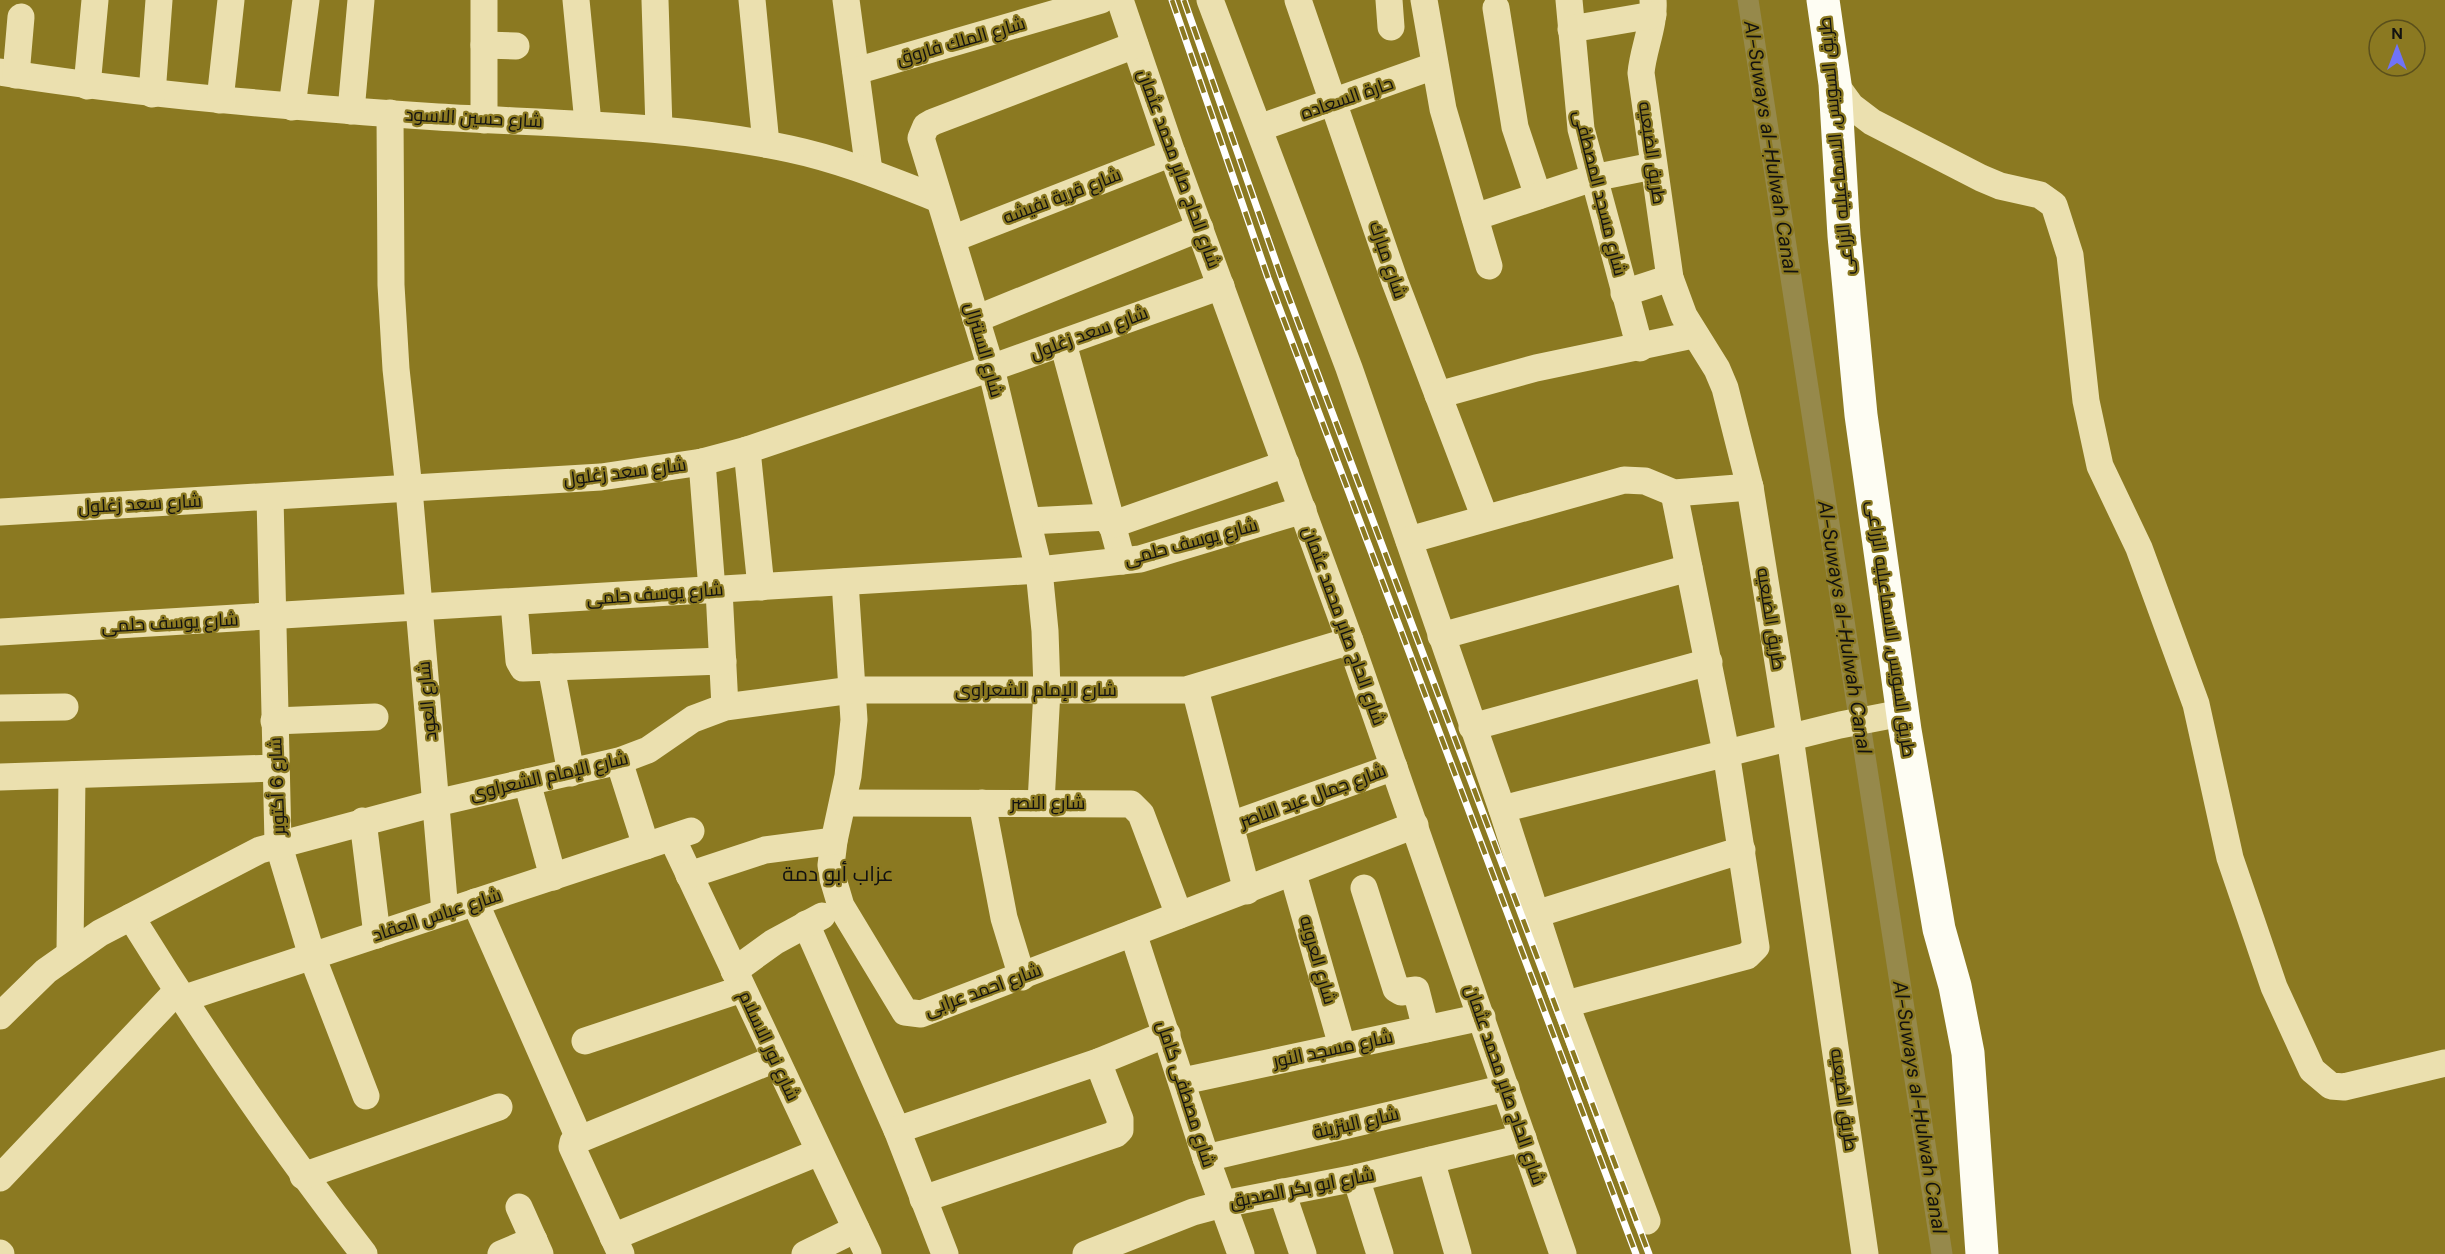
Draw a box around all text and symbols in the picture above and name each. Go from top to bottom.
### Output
street label: شارع الملك فاروق [894,11,1028,71]
street label: طريق السويس, الاسماعيليه الزراعى [1813,16,1859,276]
water label: Al-Suways al-Ḥulwah Canal [1738,18,1804,276]
north arrow [2367,18,2427,78]
text: N [2391,23,2403,44]
street label: شارع الحاج صابر محمد عثمان [1132,66,1226,272]
street label: حارة السعاده [1297,71,1397,125]
street label: طريق الضبعيه [1633,100,1671,206]
street label: شارع حسين الاسود [404,102,544,134]
street label: شارع مسجد المصطفى [1568,108,1632,278]
street label: شارع قرية نفيشه [999,162,1125,230]
street label: شارع مبارك [1364,218,1412,302]
street label: شارع السنترال [959,300,1009,400]
street label: شارع سعد زغلول [1027,301,1151,365]
street label: شارع سعد زغلول [562,453,688,491]
street label: شارع سعد زغلول [78,489,202,519]
water label: Al-Suways al-Ḥulwah Canal [1812,498,1878,756]
street label: طريق السويس, الاسماعيليه الزراعى [1861,499,1921,759]
street label: شارع يوسف حلمى [1122,513,1260,571]
street label: شارع الحاج صابر محمد عثمان [1297,523,1391,729]
street label: طريق الضبعيه [1751,566,1791,672]
street label: شارع يوسف حلمى [586,577,724,611]
street label: شارع يوسف حلمى [101,607,239,639]
street label: شارع العود [412,660,442,742]
street label: شارع الإمام الشعراوى [955,678,1117,702]
street label: شارع 6 أكتوبر [263,737,291,836]
street label: شارع الإمام الشعراوى [467,746,631,806]
street label: شارع جمال عبد الناصر [1236,758,1390,834]
street label: شارع النصر [1010,791,1085,815]
district label: عزاب أبو دمة [782,860,894,888]
street label: شارع عباس العقاد [369,883,505,947]
street label: شارع العروبه [1294,913,1342,1007]
street label: شارع احمد عرابى [921,958,1045,1022]
water label: Al-Suways al-Ḥulwah Canal [1887,978,1953,1236]
street label: شارع الحاج صابر محمد عثمان [1459,982,1551,1188]
street label: شارع نور الاسلام [733,987,805,1105]
street label: شارع مصطفى كامل [1151,1018,1221,1170]
street label: شارع مسجد النور [1270,1025,1395,1074]
street label: طريق الضبعيه [1825,1047,1863,1153]
street label: شارع البنزينة [1311,1101,1401,1145]
street label: شارع ابو بكر الصديق [1228,1162,1376,1214]

